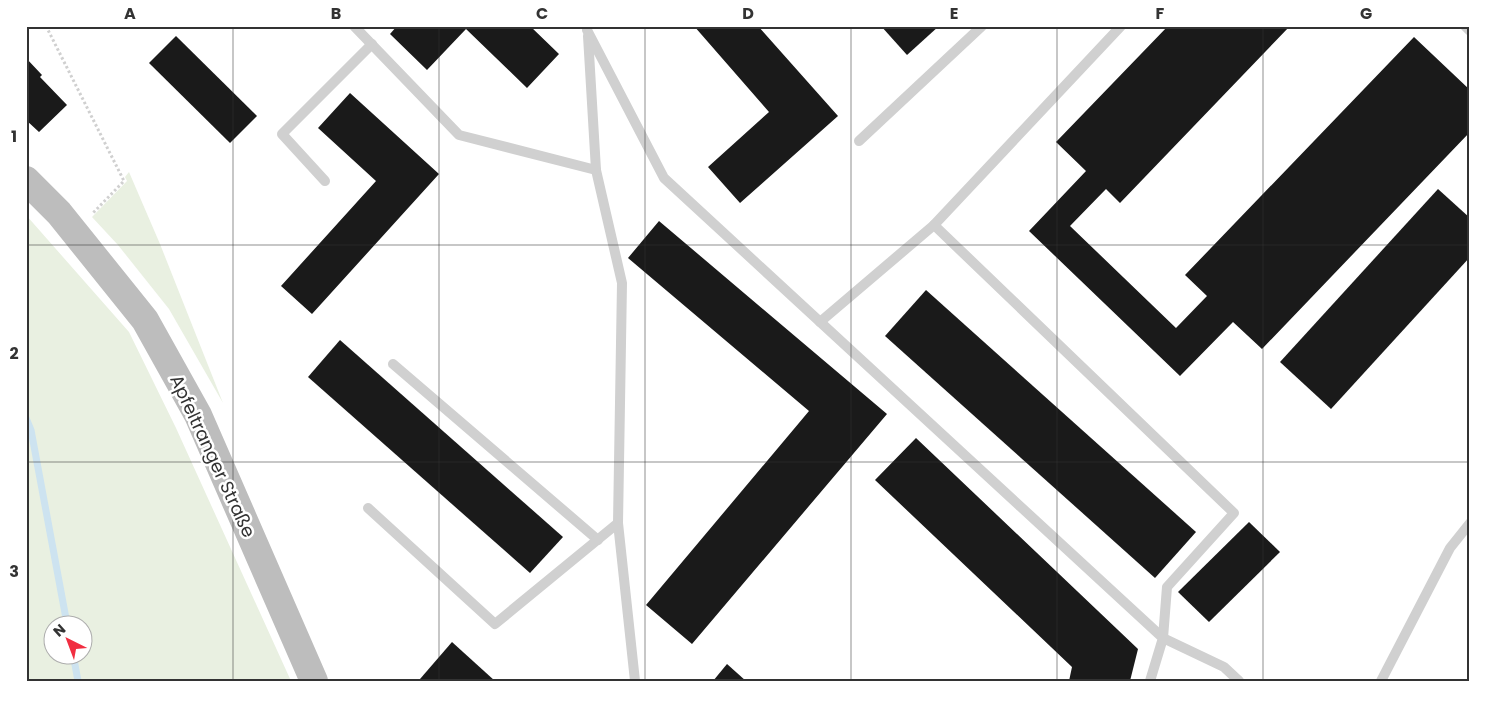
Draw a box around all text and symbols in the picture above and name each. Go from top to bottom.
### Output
text: A [124,2,136,25]
text: B [331,2,341,25]
text: C [536,2,548,25]
text: D [742,2,754,25]
text: E [950,2,958,25]
text: F [1156,2,1165,25]
text: G [1360,2,1372,25]
text: 1 [11,125,17,148]
text: 2 [9,342,19,365]
street label: Apfeltranger Straße [164,370,262,542]
text: 3 [9,560,19,583]
north arrow [42,614,92,664]
text: N [49,619,70,641]

